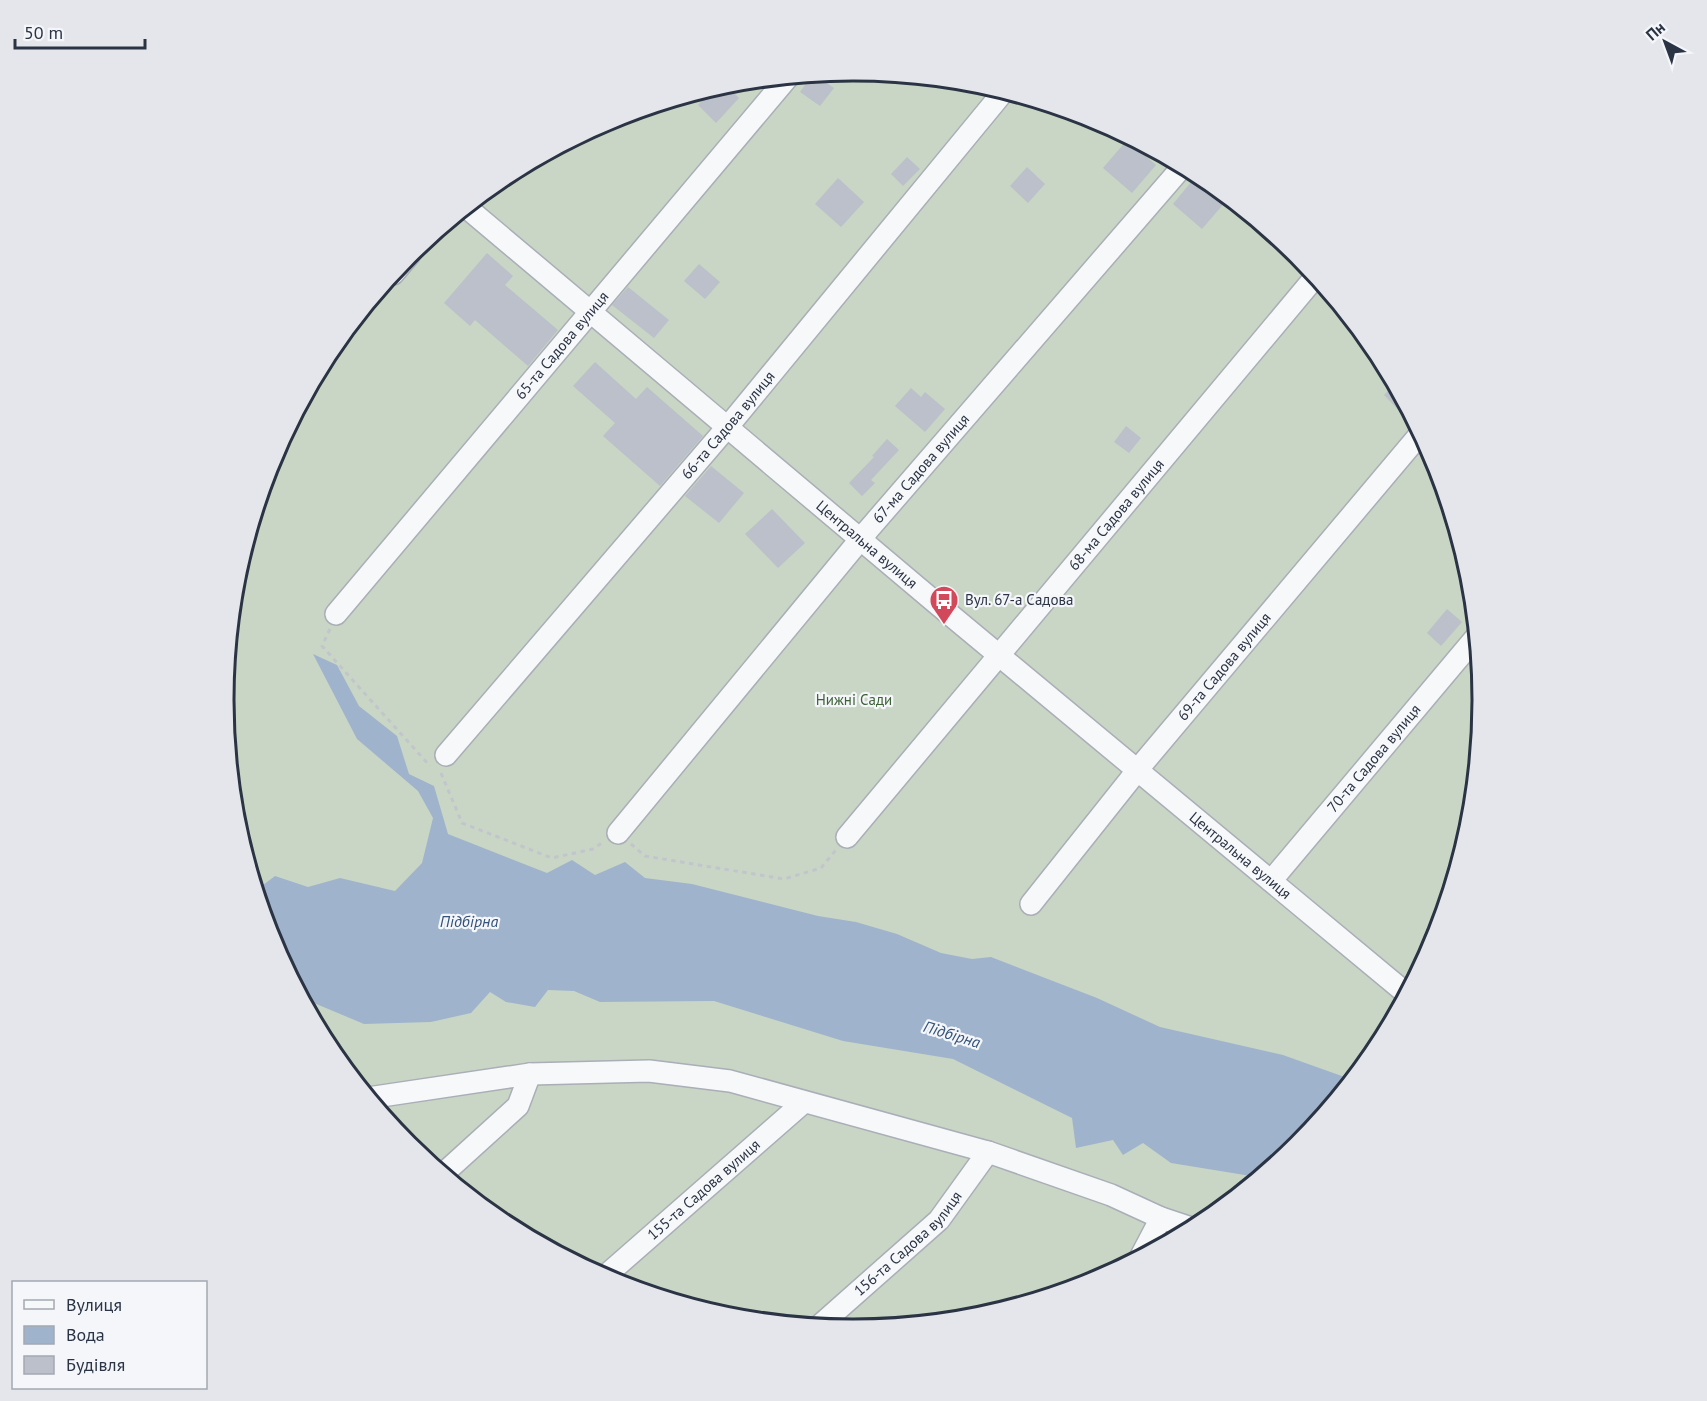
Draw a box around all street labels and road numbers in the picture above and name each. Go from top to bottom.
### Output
street label: 65-та Садова вулиця [511,287,613,403]
street label: 66-та Садова вулиця [677,367,779,483]
street label: 67-ма Садова вулиця [868,410,973,527]
street label: 68-ма Садова вулиця [1064,455,1168,574]
street label: Центральна вулиця [812,496,922,592]
street label: 69-та Садова вулиця [1173,608,1275,724]
street label: 70-та Садова вулиця [1323,700,1424,816]
street label: Центральна вулиця [1186,807,1295,903]
street label: 155-та Садова вулиця [643,1135,764,1244]
street label: 156-та Садова вулиця [850,1187,966,1300]

